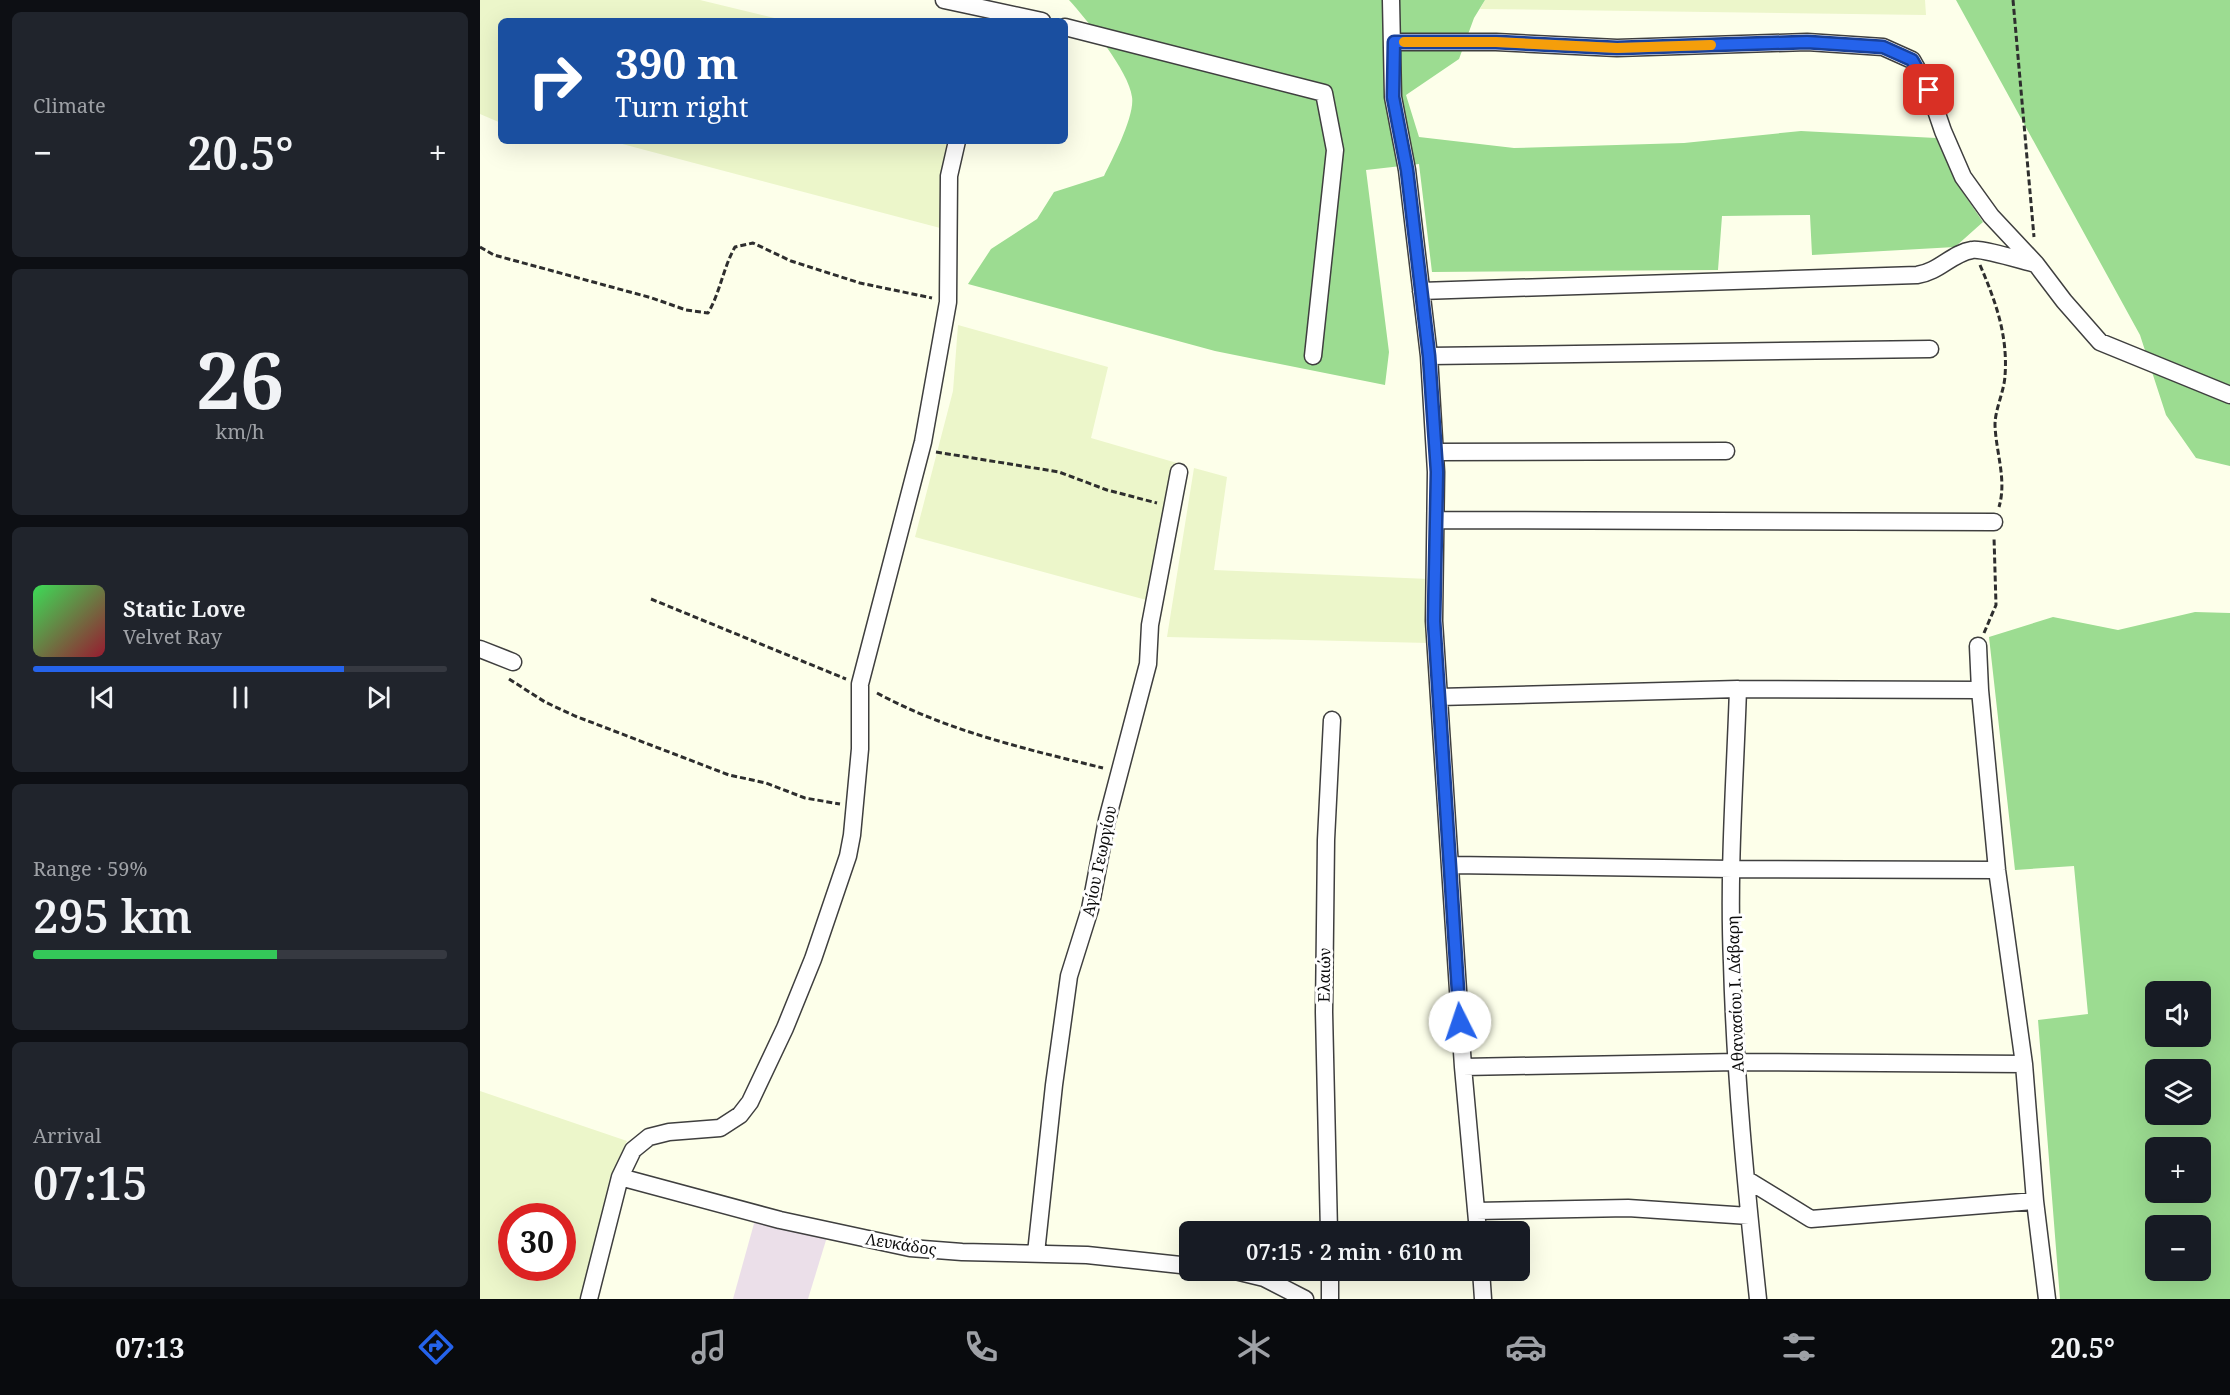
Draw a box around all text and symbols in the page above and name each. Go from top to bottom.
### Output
text: 390 m [615,34,739,91]
icon: right [516,42,594,120]
pin [1903,64,1954,115]
icon: arrive [1912,73,1945,106]
text: Turn right [615,88,748,125]
text: Climate [33,92,106,119]
text: 20.5° [187,122,294,183]
text: − [33,130,52,175]
text: + [429,130,447,175]
text: 26 [196,326,284,432]
text: km/h [215,418,265,445]
text: Static Love [123,593,246,623]
text: Velvet Ray [123,623,222,650]
icon: previous [86,681,119,714]
icon: pause [224,681,257,714]
icon: next [362,681,395,714]
street label: Αγίου Γεωργίου [1076,803,1122,919]
text: Range · 59% [33,855,147,882]
text: 295 km [33,885,192,946]
street label: Αθανασίου Ι. Δάβαρη [1721,915,1749,1073]
street label: Ελαιών [1313,947,1335,1003]
map controls [2145,981,2211,1281]
button: sound [2145,981,2211,1047]
position arrow [1428,990,1492,1054]
button: layers [2145,1059,2211,1125]
text: Arrival [33,1122,101,1149]
button: + [2145,1137,2211,1203]
text: 07:15 [33,1152,148,1213]
speed limit sign: 30 [498,1203,576,1281]
button: − [2145,1215,2211,1281]
street label: Λευκάδος [864,1228,938,1261]
text: 07:15 · 2 min · 610 m [1246,1236,1463,1266]
icon: directions [415,1326,457,1368]
icon: music [688,1326,730,1368]
icon: phone [960,1326,1002,1368]
icon: climate [1233,1326,1275,1368]
icon: car [1505,1326,1547,1368]
icon: filters [1778,1326,1820,1368]
text: 07:13 [115,1329,185,1366]
text: 20.5° [2050,1329,2115,1366]

